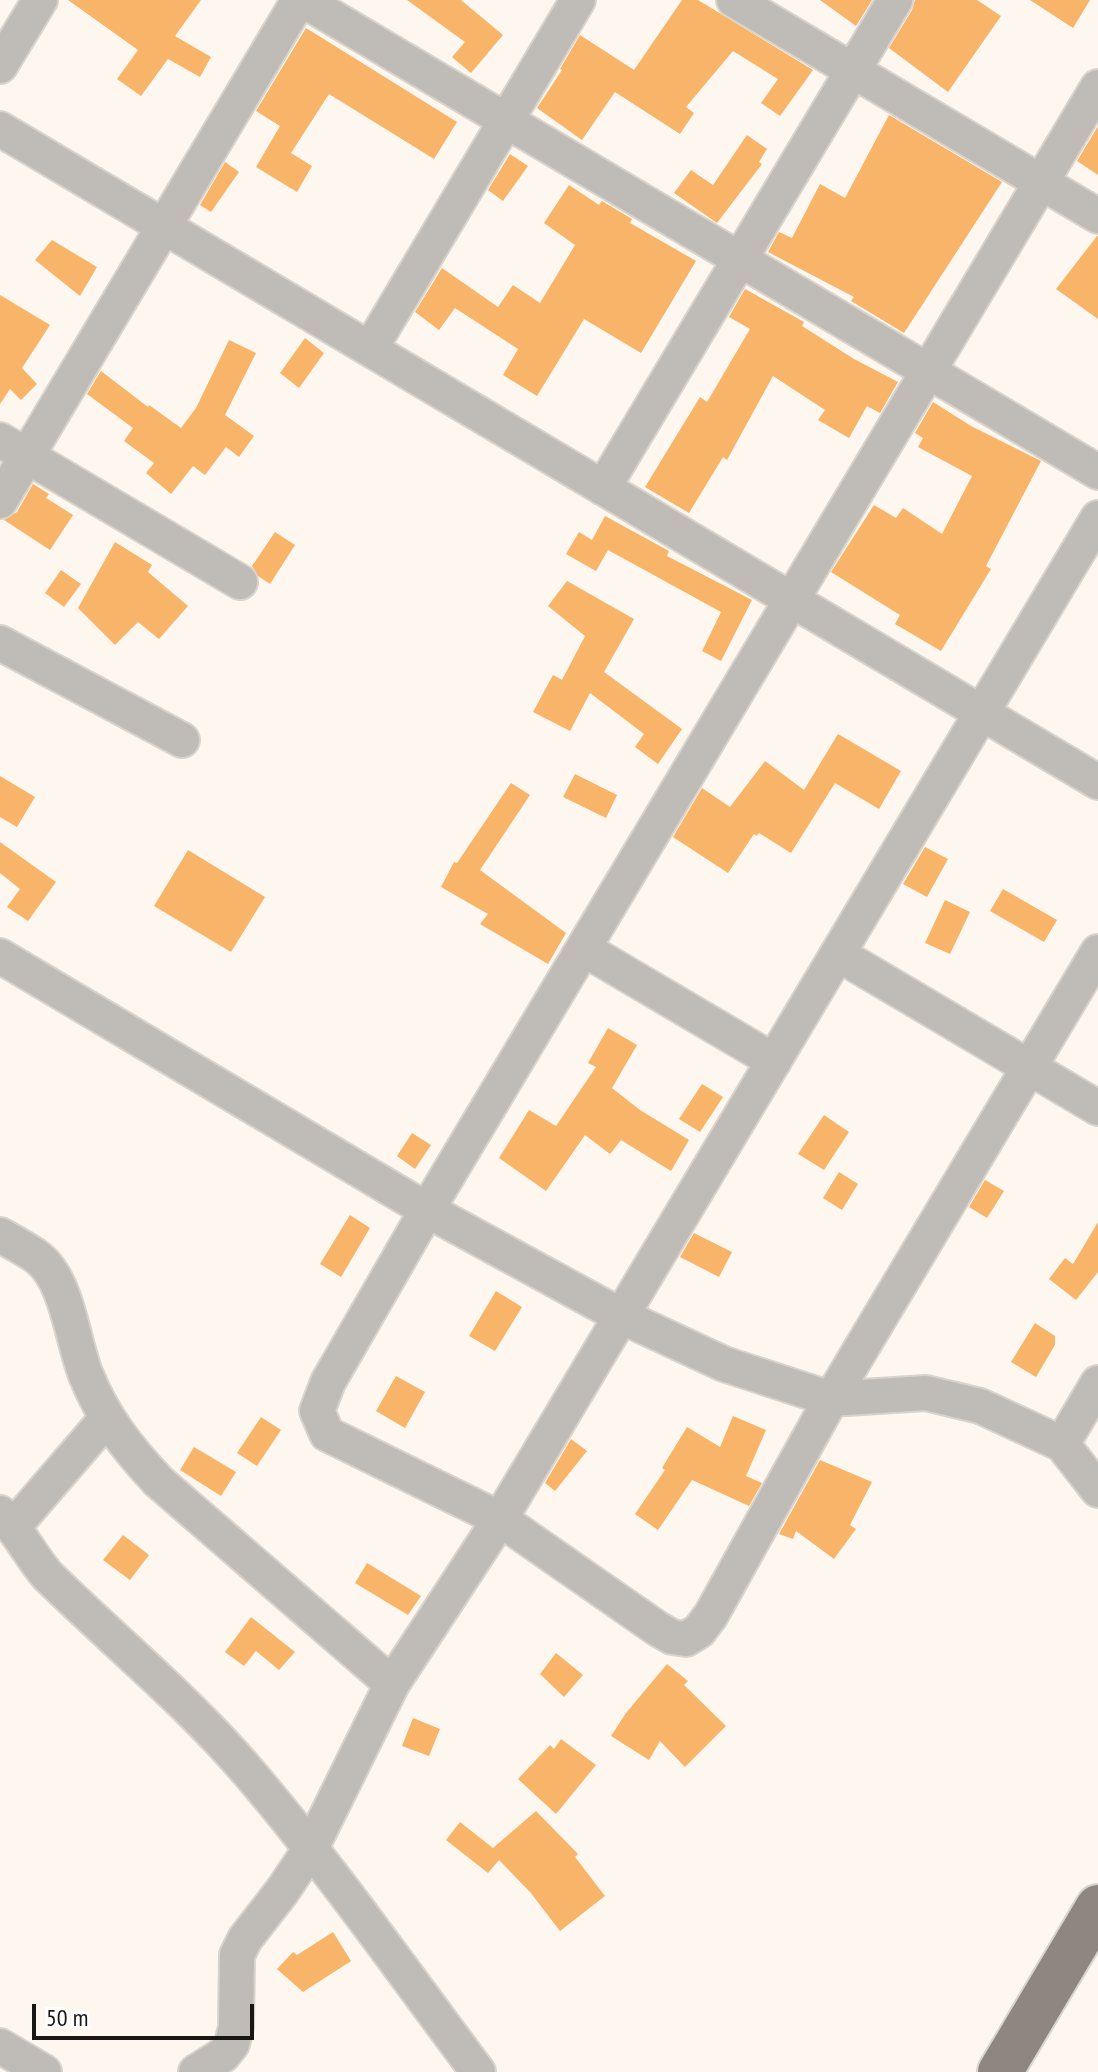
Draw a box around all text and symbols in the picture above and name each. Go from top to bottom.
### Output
scale bar [36,1988,258,2038]
text: 50 m [46,2002,88,2033]

